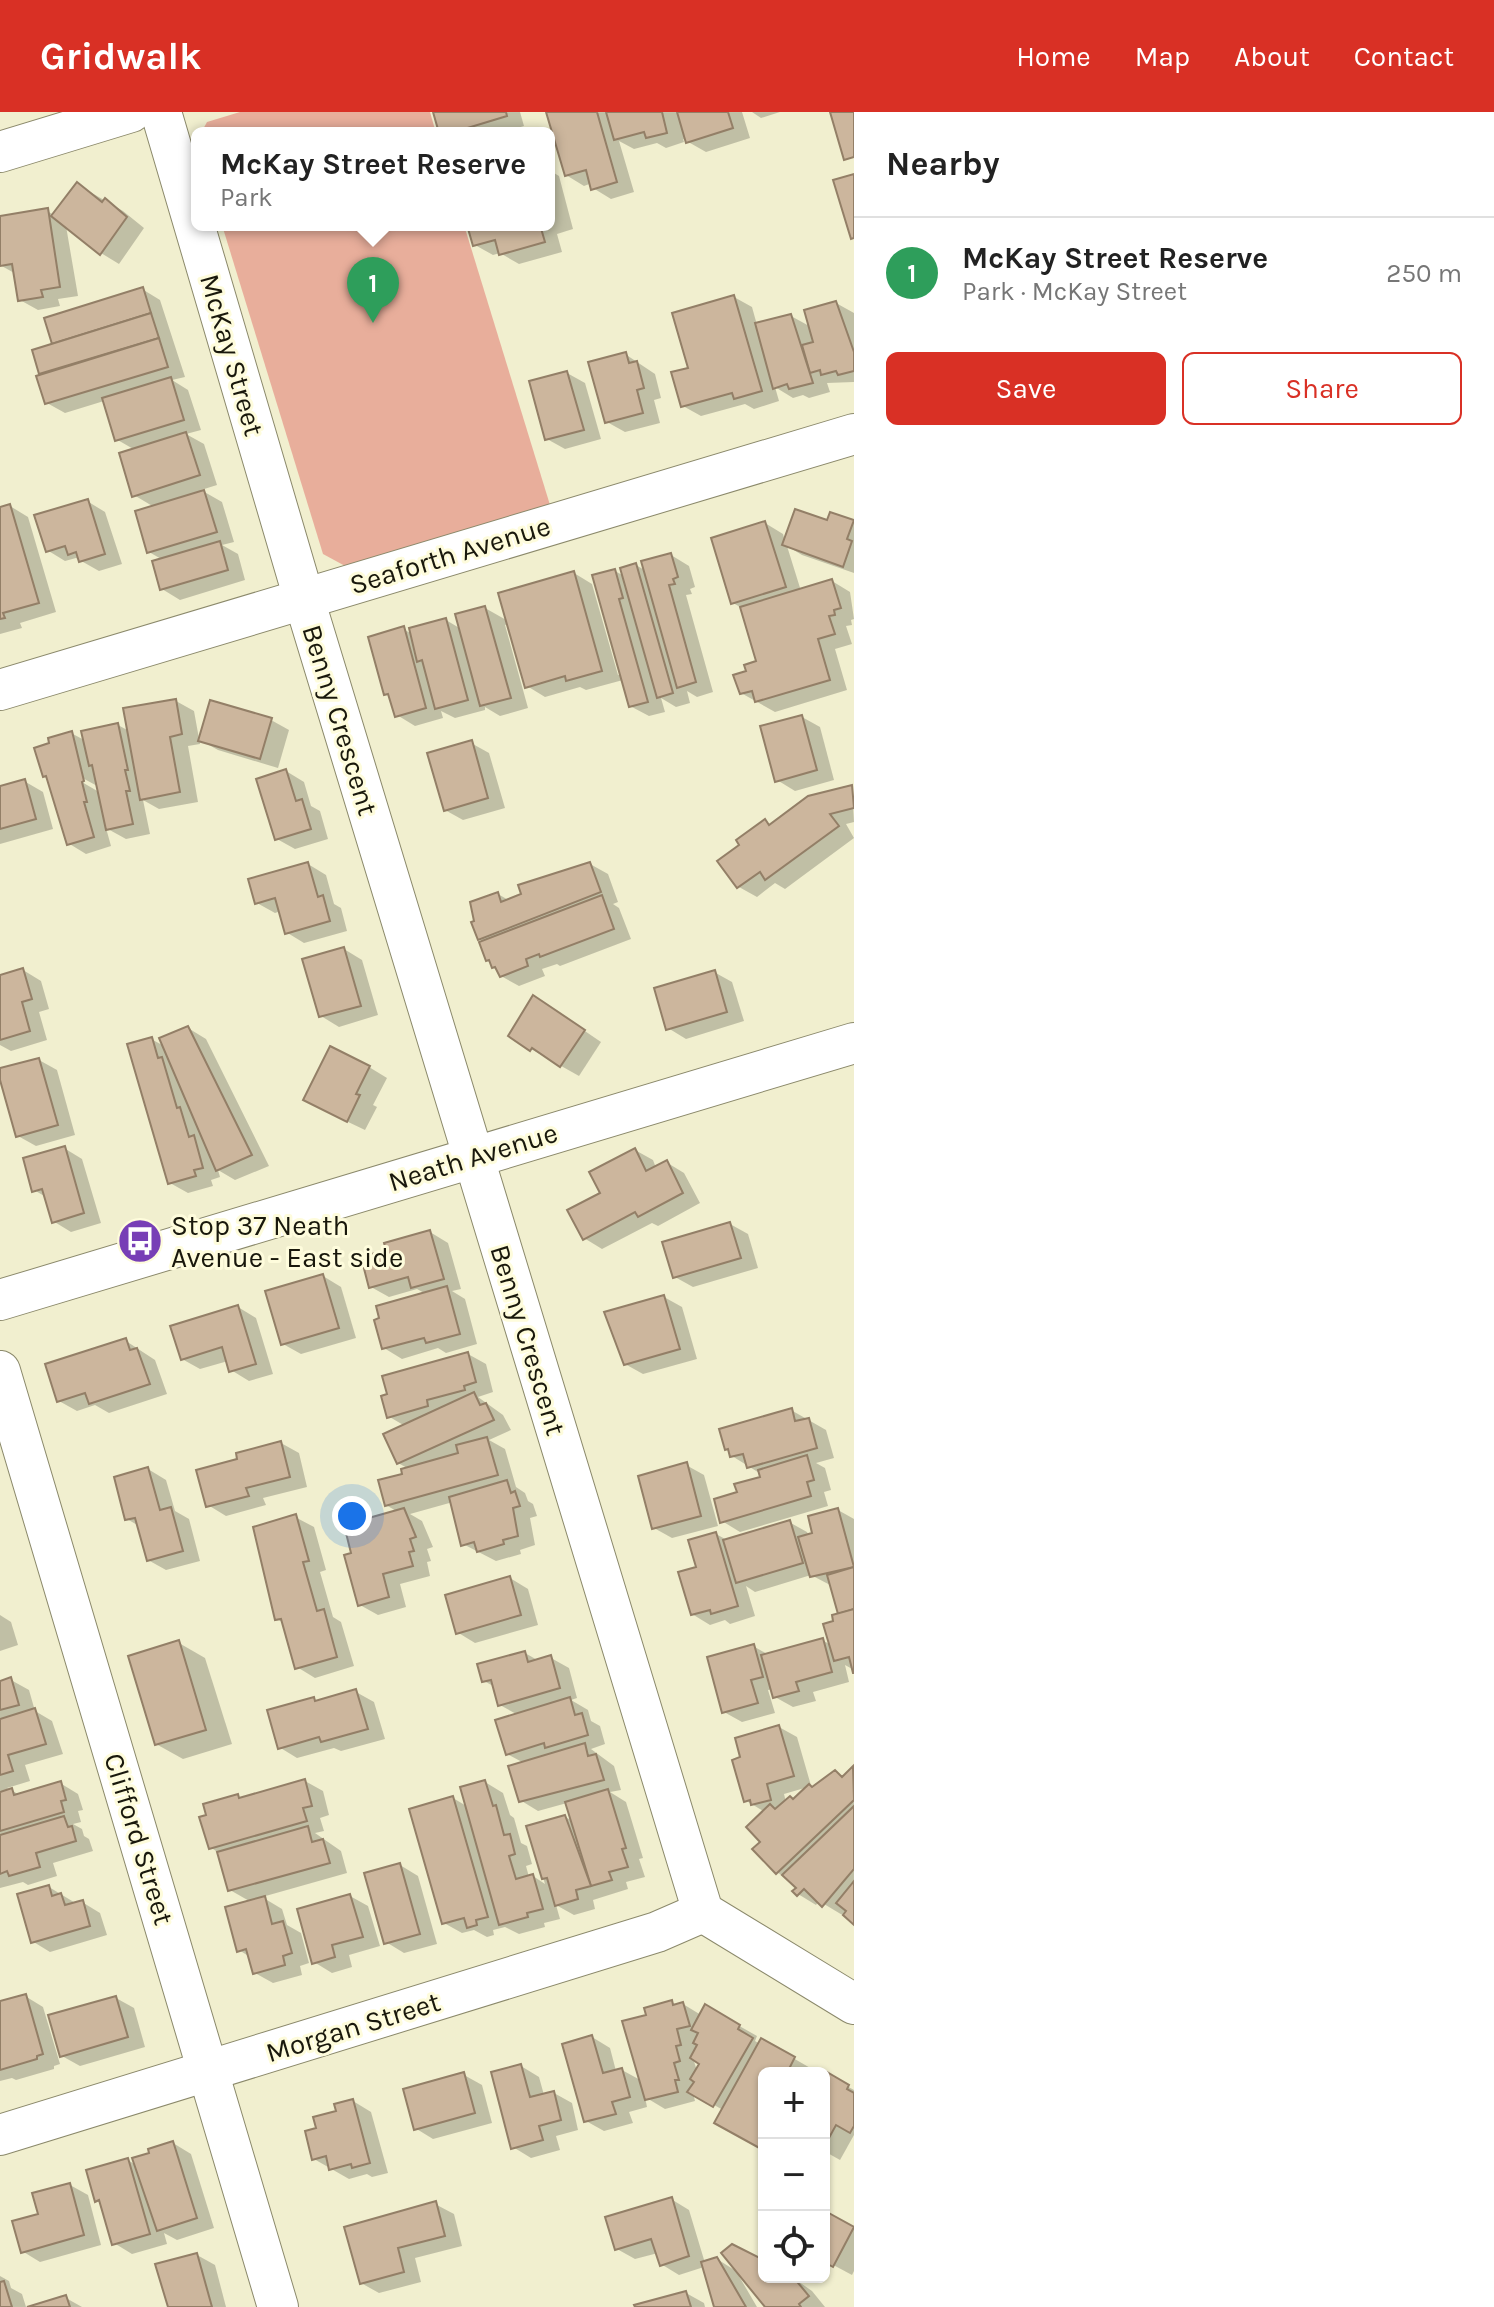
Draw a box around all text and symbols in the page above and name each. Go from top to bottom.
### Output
text: Gridwalk [40,34,202,79]
text: Home [1016,40,1091,73]
text: Map [1135,40,1190,73]
text: About [1234,40,1310,73]
text: Contact [1354,40,1454,73]
popup [191,127,555,231]
text: Nearby [886,144,1000,184]
text: McKay Street Reserve [220,146,526,182]
text: Park [220,182,273,213]
text: McKay Street Reserve [962,240,1268,276]
pin: 1 [347,257,399,323]
text: 1 [907,258,917,289]
text: 250 m [1386,258,1462,289]
street label: McKay Street [193,270,271,440]
text: Park · McKay Street [962,276,1187,307]
button: Save [886,352,1166,425]
button: Share [1182,352,1462,425]
street label: Seaforth Avenue [346,509,554,601]
street label: Benny Crescent [295,621,385,819]
street label: Neath Avenue [384,1116,562,1198]
place label: Stop 37 Neath Avenue - East side [171,1209,403,1274]
bus stop icon: Stop 37 Neath Avenue - East side [116,1217,164,1265]
street label: Benny Crescent [483,1241,573,1439]
your location [332,1496,372,1536]
street label: Clifford Street [97,1749,181,1929]
street label: Morgan Street [262,1985,444,2069]
map controls [758,2067,830,2283]
button: + [758,2067,830,2139]
button: − [758,2139,830,2211]
button: locate [758,2211,830,2283]

